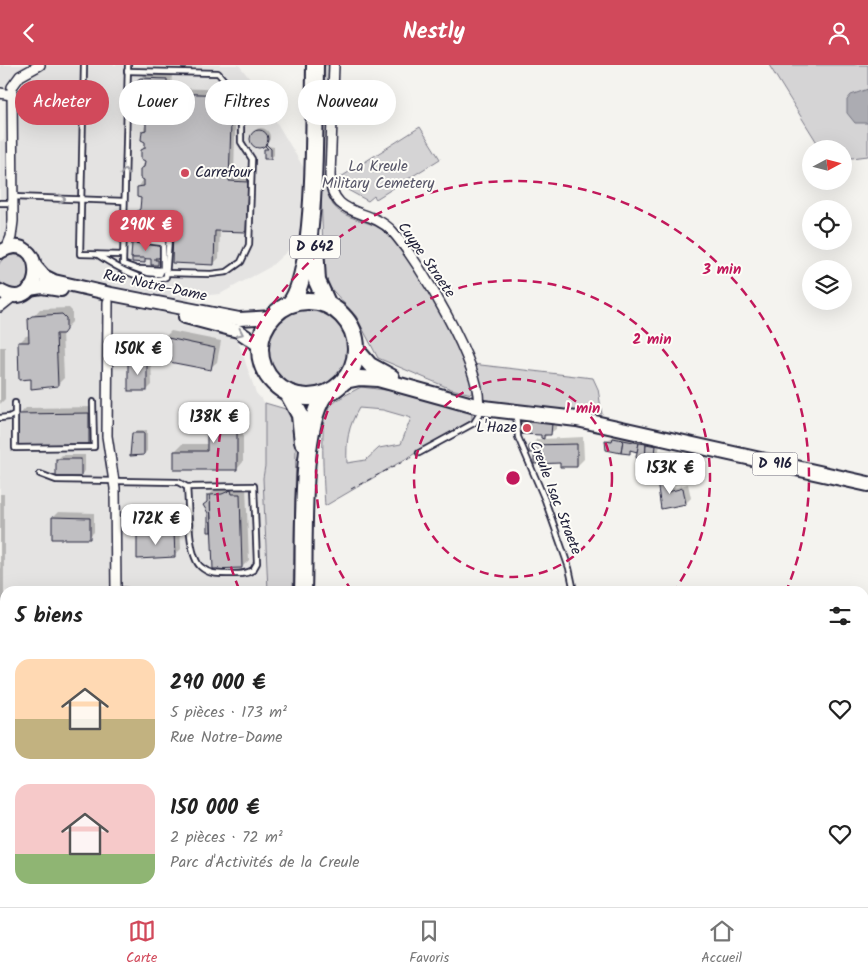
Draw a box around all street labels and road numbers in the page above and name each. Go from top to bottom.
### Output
street label: Cuype Straete [391,217,461,303]
road number: D 642 [290,235,340,258]
street label: Rue Notre-Dame [101,263,209,309]
street label: Creule Isac Straete [522,438,588,559]
road number: D 916 [752,453,798,475]

